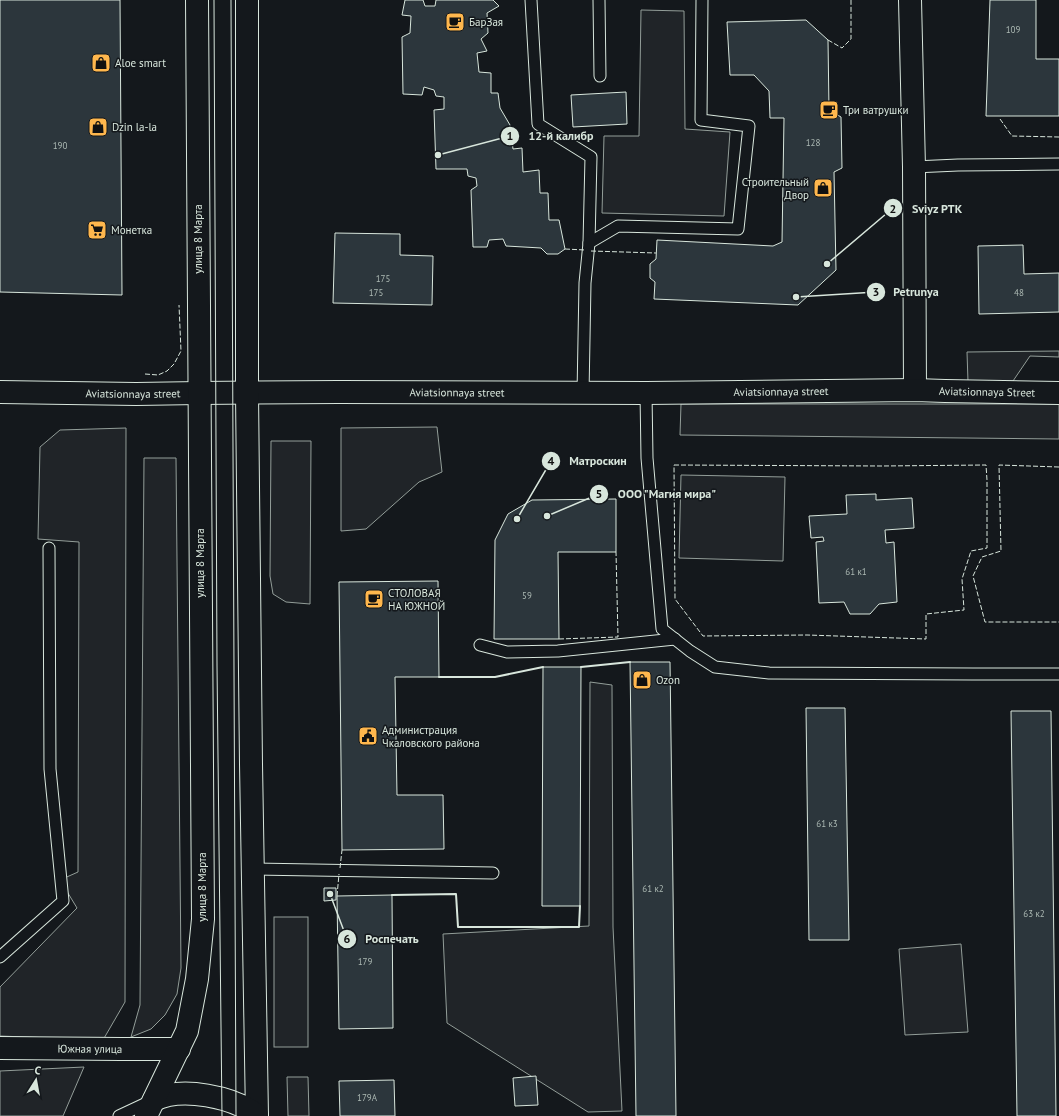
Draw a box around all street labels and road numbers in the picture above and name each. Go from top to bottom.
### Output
street label: улица 8 Марта [191,204,205,274]
street label: Aviatsionnaya street [733,384,829,399]
street label: Aviatsionnaya Street [939,384,1035,400]
street label: Aviatsionnaya street [409,385,505,400]
street label: Aviatsionnaya street [85,386,181,401]
street label: улица 8 Марта [193,528,207,598]
street label: улица 8 Марта [195,852,209,922]
street label: Южная улица [58,1041,122,1056]

